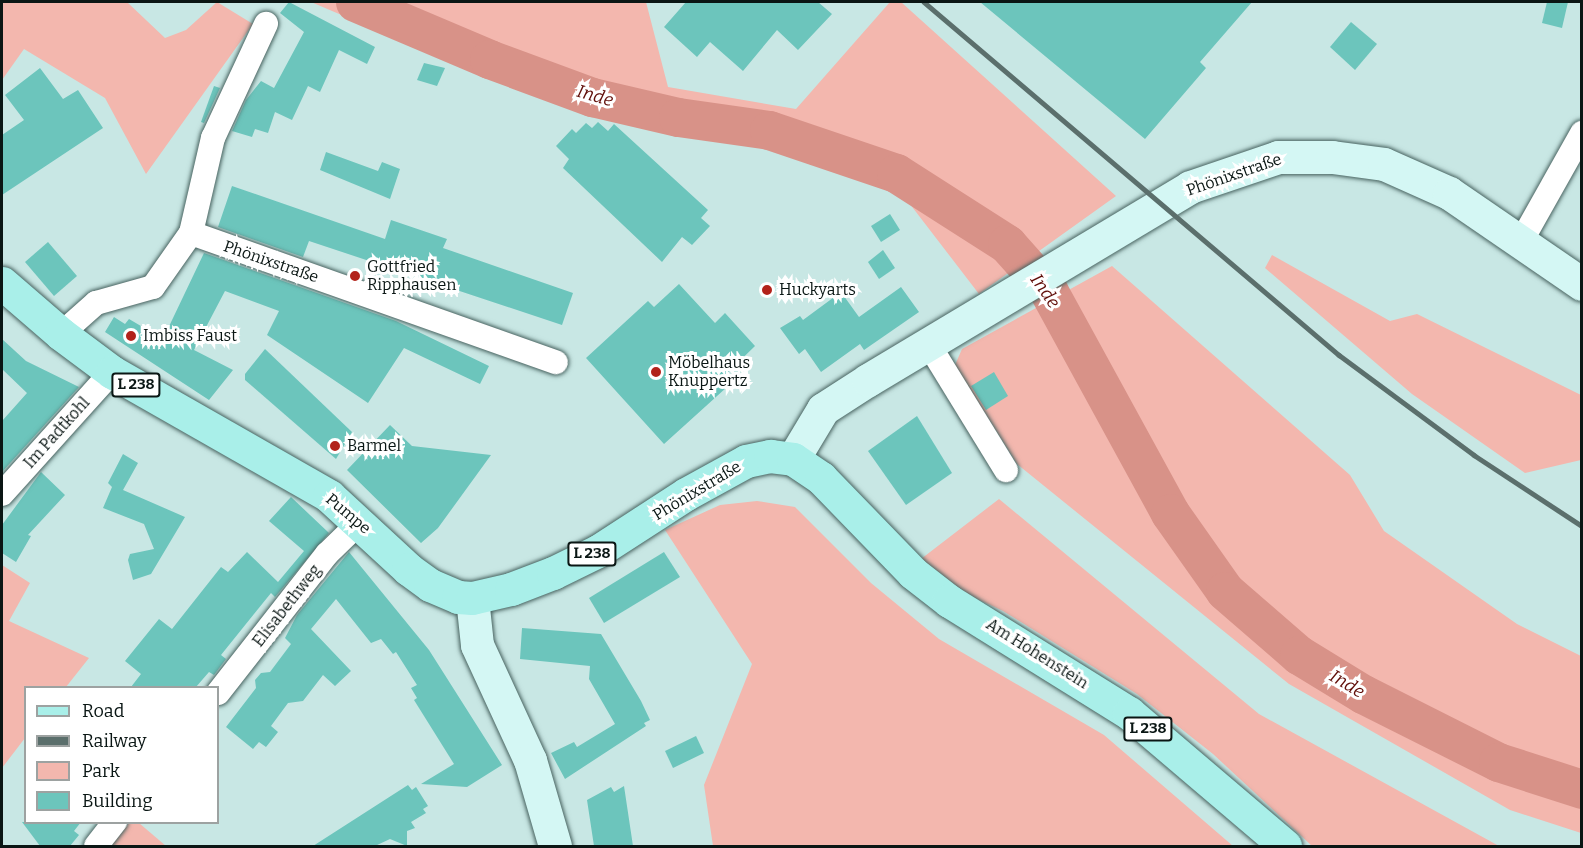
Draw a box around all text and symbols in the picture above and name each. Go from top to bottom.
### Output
water label: Inde [574,81,616,111]
street label: Phönixstraße [1184,150,1284,200]
street label: Phönixstraße [221,237,321,287]
place label: Gottfried Ripphausen [367,257,456,295]
marker: Gottfried Ripphausen [348,269,362,283]
water label: Inde [1026,270,1064,312]
place label: Huckyarts [779,280,856,300]
marker: Huckyarts [760,283,774,297]
place label: Imbiss Faust [143,326,237,346]
marker: Imbiss Faust [124,329,138,343]
place label: Möbelhaus Knuppertz [668,353,750,391]
marker: Möbelhaus Knuppertz [649,365,663,379]
road number: L 238 [110,373,162,397]
street label: Im Padtkohl [20,393,94,473]
place label: Barmel [347,436,401,456]
marker: Barmel [328,439,342,453]
street label: Phönixstraße [650,457,744,525]
street label: Pumpe [322,490,374,538]
road number: L 238 [566,542,618,566]
street label: Elisabethweg [249,561,325,651]
street label: Am Hohenstein [982,615,1092,693]
water label: Inde [1326,665,1368,703]
legend [24,686,219,824]
text: Road [82,700,124,722]
road number: L 238 [1122,717,1174,741]
text: Railway [82,730,146,752]
text: Park [82,760,120,782]
text: Building [82,790,153,812]

